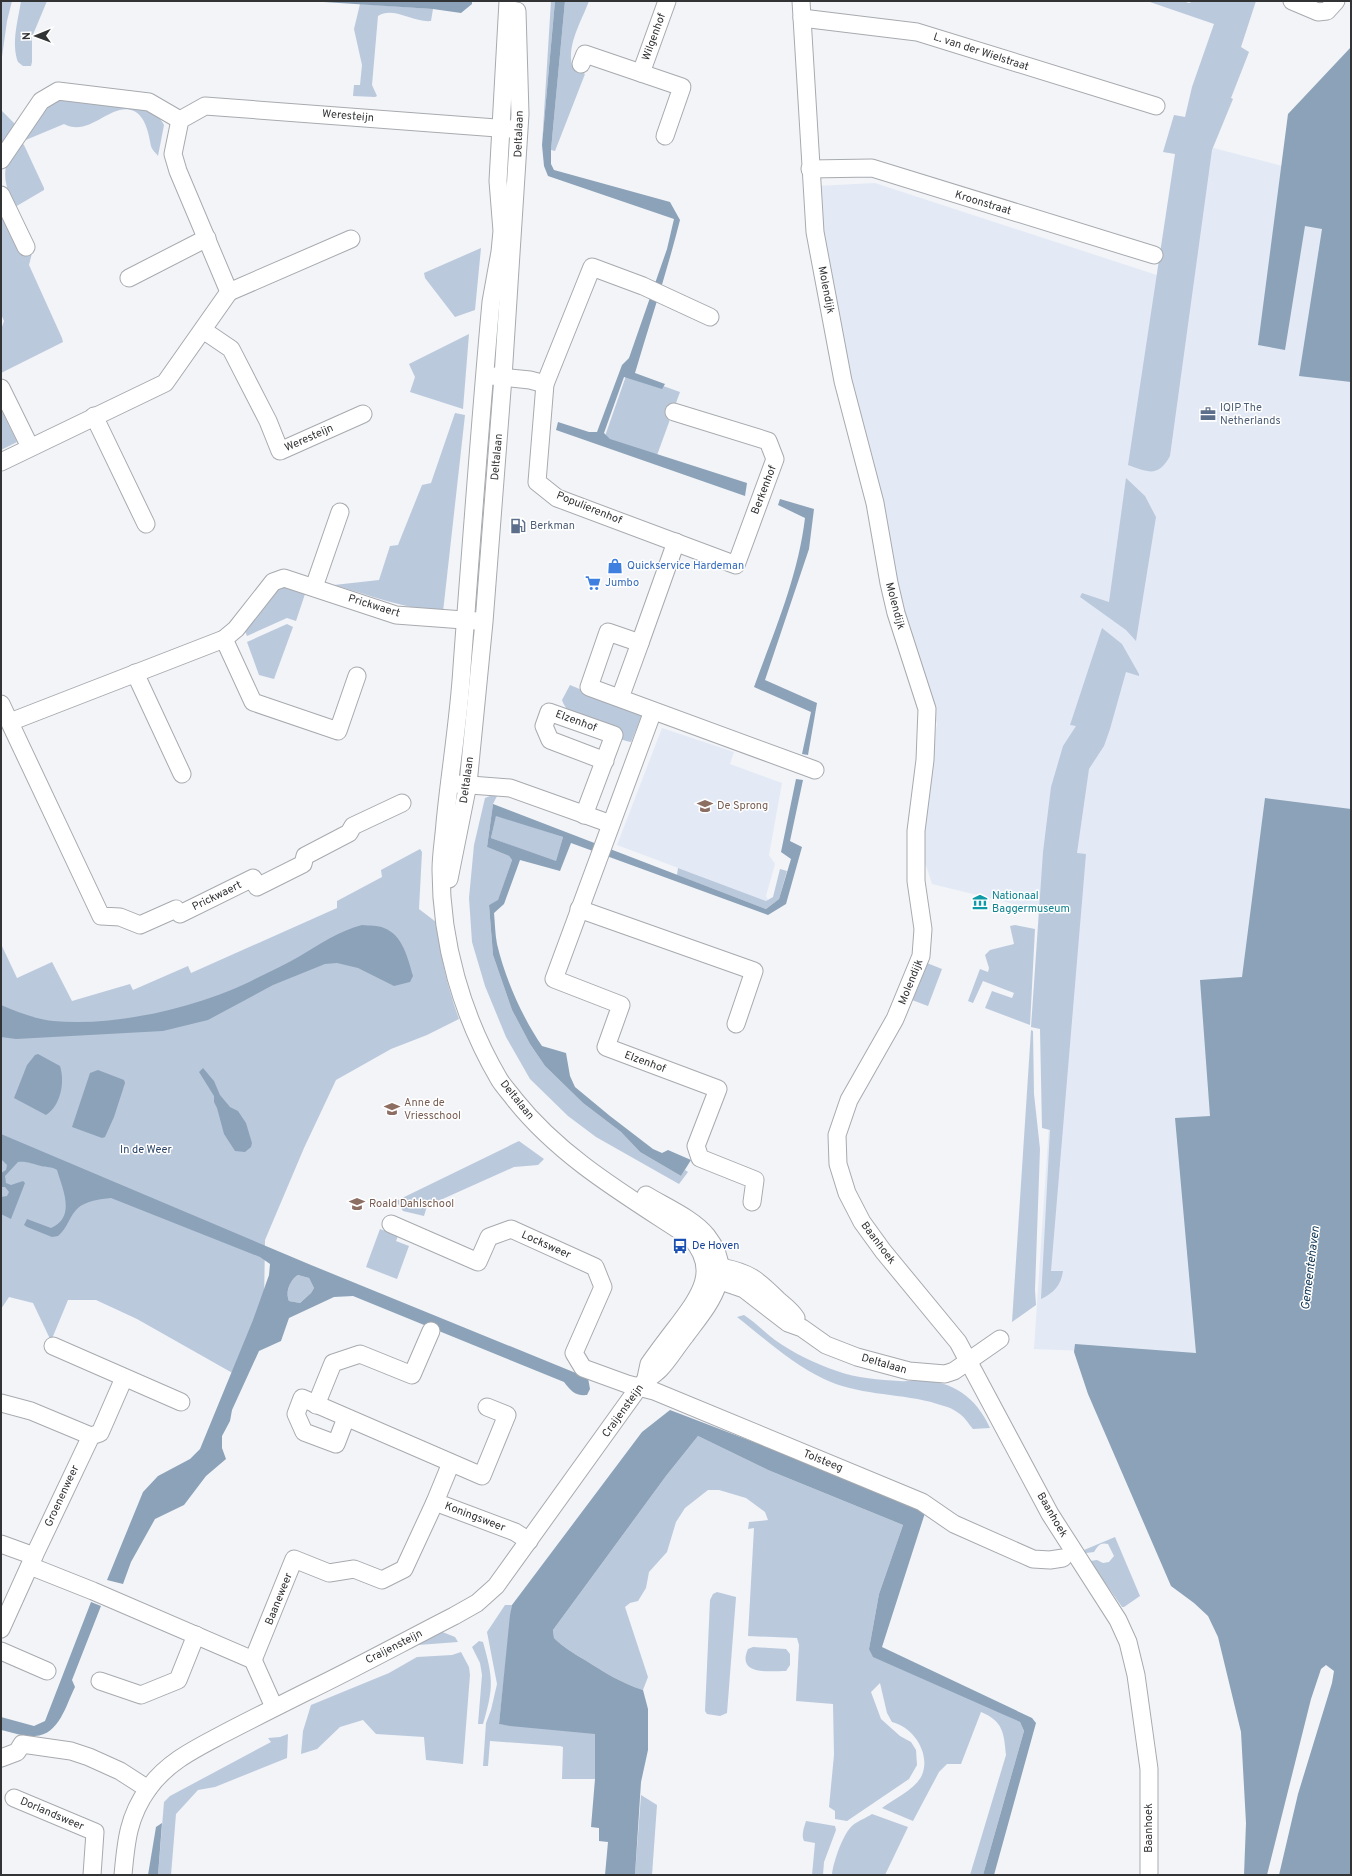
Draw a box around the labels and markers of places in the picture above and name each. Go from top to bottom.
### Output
place label: IQIP The Netherlands [1220,401,1281,428]
office icon: IQIP The Netherlands [1199,405,1217,423]
fuel station icon: Berkman [509,517,527,535]
place label: Berkman [530,519,575,533]
shop icon: Quickservice Hardeman [606,557,624,575]
place label: Quickservice Hardeman [627,559,744,573]
supermarket icon: Jumbo [584,574,602,592]
place label: Jumbo [605,576,639,590]
school or university icon: De Sprong [696,797,714,815]
place label: De Sprong [717,799,768,813]
place label: Nationaal Baggermuseum [992,889,1070,916]
museum icon: Nationaal Baggermuseum [971,893,989,911]
place label: Anne de Vriesschool [404,1096,461,1123]
school or university icon: Anne de Vriesschool [383,1100,401,1118]
school or university icon: Roald Dahlschool [348,1195,366,1213]
place label: Roald Dahlschool [369,1197,454,1211]
bus stop icon: De Hoven [671,1237,689,1255]
place label: De Hoven [692,1239,740,1253]

